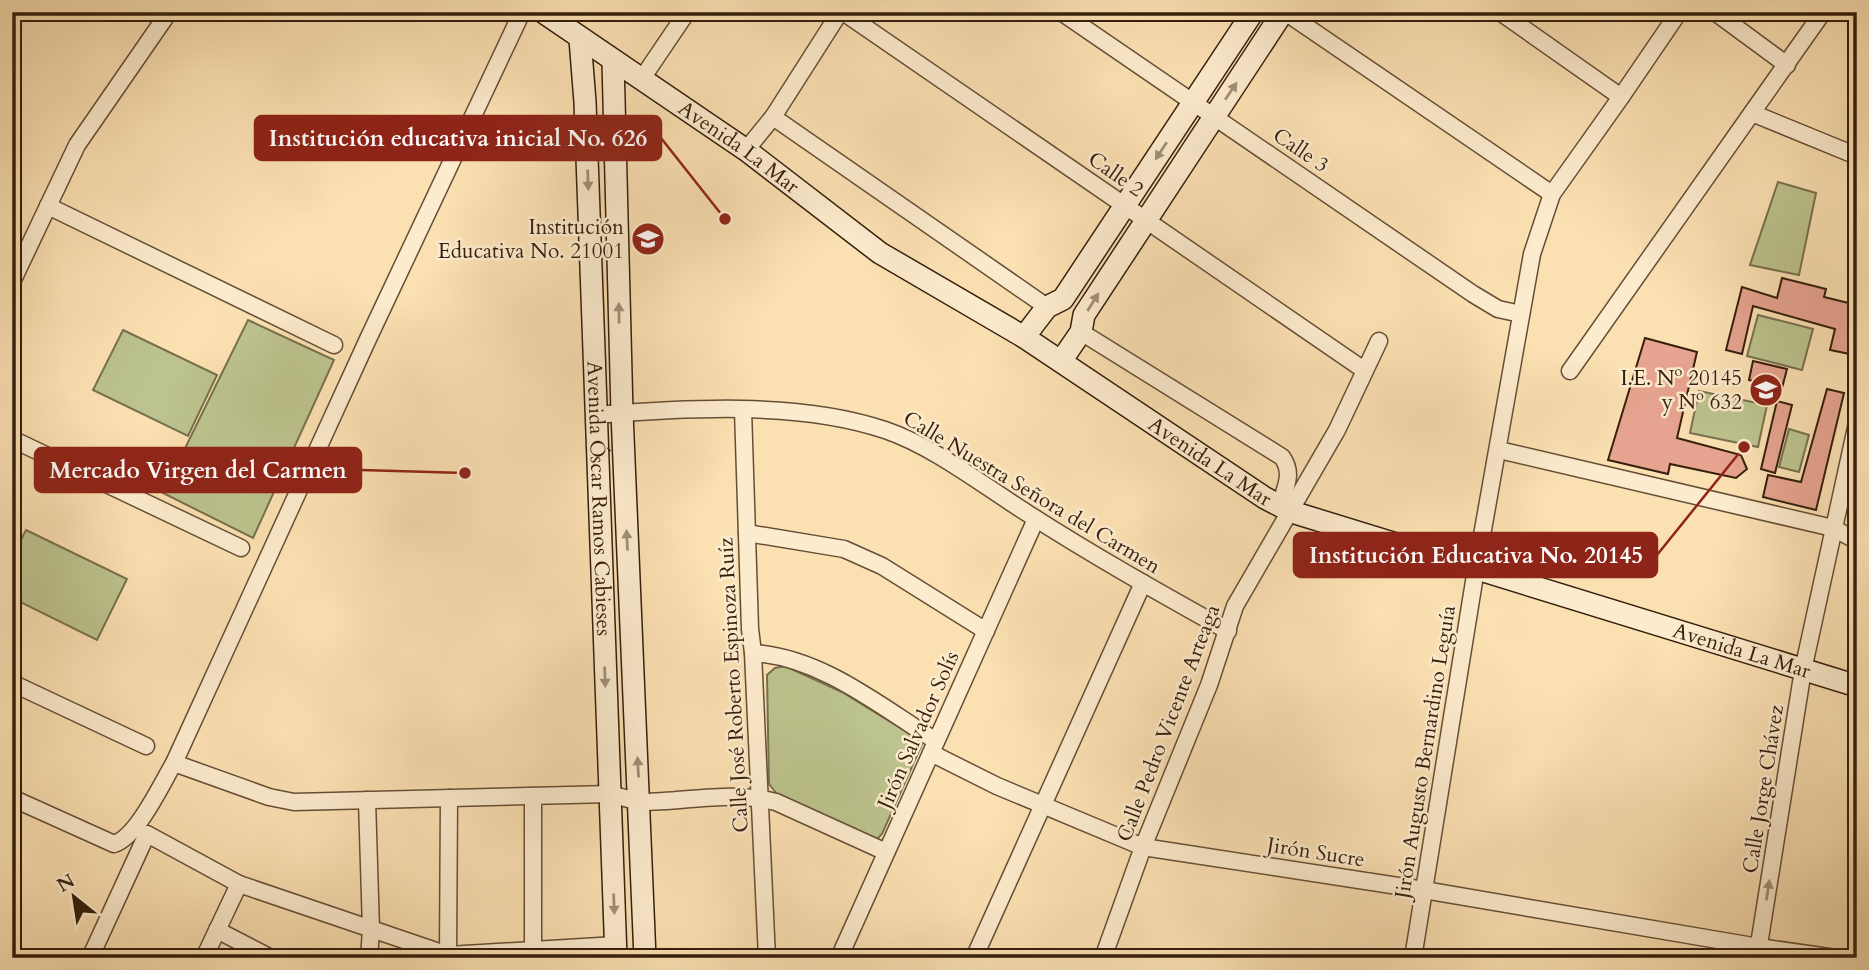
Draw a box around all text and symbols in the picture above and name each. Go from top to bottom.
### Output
one-way arrow [1224,81,1237,101]
street label: Avenida La Mar [672,94,806,201]
callout: Institución educativa inicial No. 626 [255,116,661,160]
street label: Calle 3 [1267,121,1334,180]
text: Institución educativa inicial No. 626 [269,123,647,154]
one-way arrow [1154,142,1168,160]
street label: Calle 2 [1082,145,1150,204]
one-way arrow [582,170,593,192]
place label: Institución Educativa No. 21001 [438,213,624,266]
school or university icon: Institución Educativa No. 21001 [629,220,667,258]
one-way arrow [1086,292,1099,311]
one-way arrow [613,301,625,323]
street label: Avenida Óscar Ramos Cabieses [579,361,618,637]
place label: I.E. Nº 20145 y Nº 632 [1620,364,1742,417]
school or university icon: I.E. Nº 20145 y Nº 632 [1747,371,1785,409]
street label: Calle Nuestra Señora del Carmen [898,404,1166,581]
street label: Avenida La Mar [1142,410,1277,514]
callout: Mercado Virgen del Carmen [35,448,361,492]
text: Mercado Virgen del Carmen [49,455,347,486]
one-way arrow [622,529,633,551]
callout: Institución Educativa No. 20145 [1294,533,1657,577]
street label: Calle José Roberto Espinoza Ruíz [711,536,756,833]
text: Institución Educativa No. 20145 [1309,540,1643,571]
street label: Calle Pedro Vicente Arteaga [1110,601,1227,846]
street label: Jirón Augusto Bernardino Leguía [1387,603,1463,904]
street label: Avenida La Mar [1669,616,1814,686]
street label: Jirón Salvador Solís [869,647,966,817]
one-way arrow [600,666,611,688]
street label: Calle Jorge Chávez [1736,702,1791,875]
one-way arrow [632,756,643,778]
street label: Jirón Sucre [1262,830,1367,875]
north arrow [38,862,108,932]
text: N [52,868,80,899]
one-way arrow [1763,879,1774,901]
one-way arrow [609,894,620,916]

